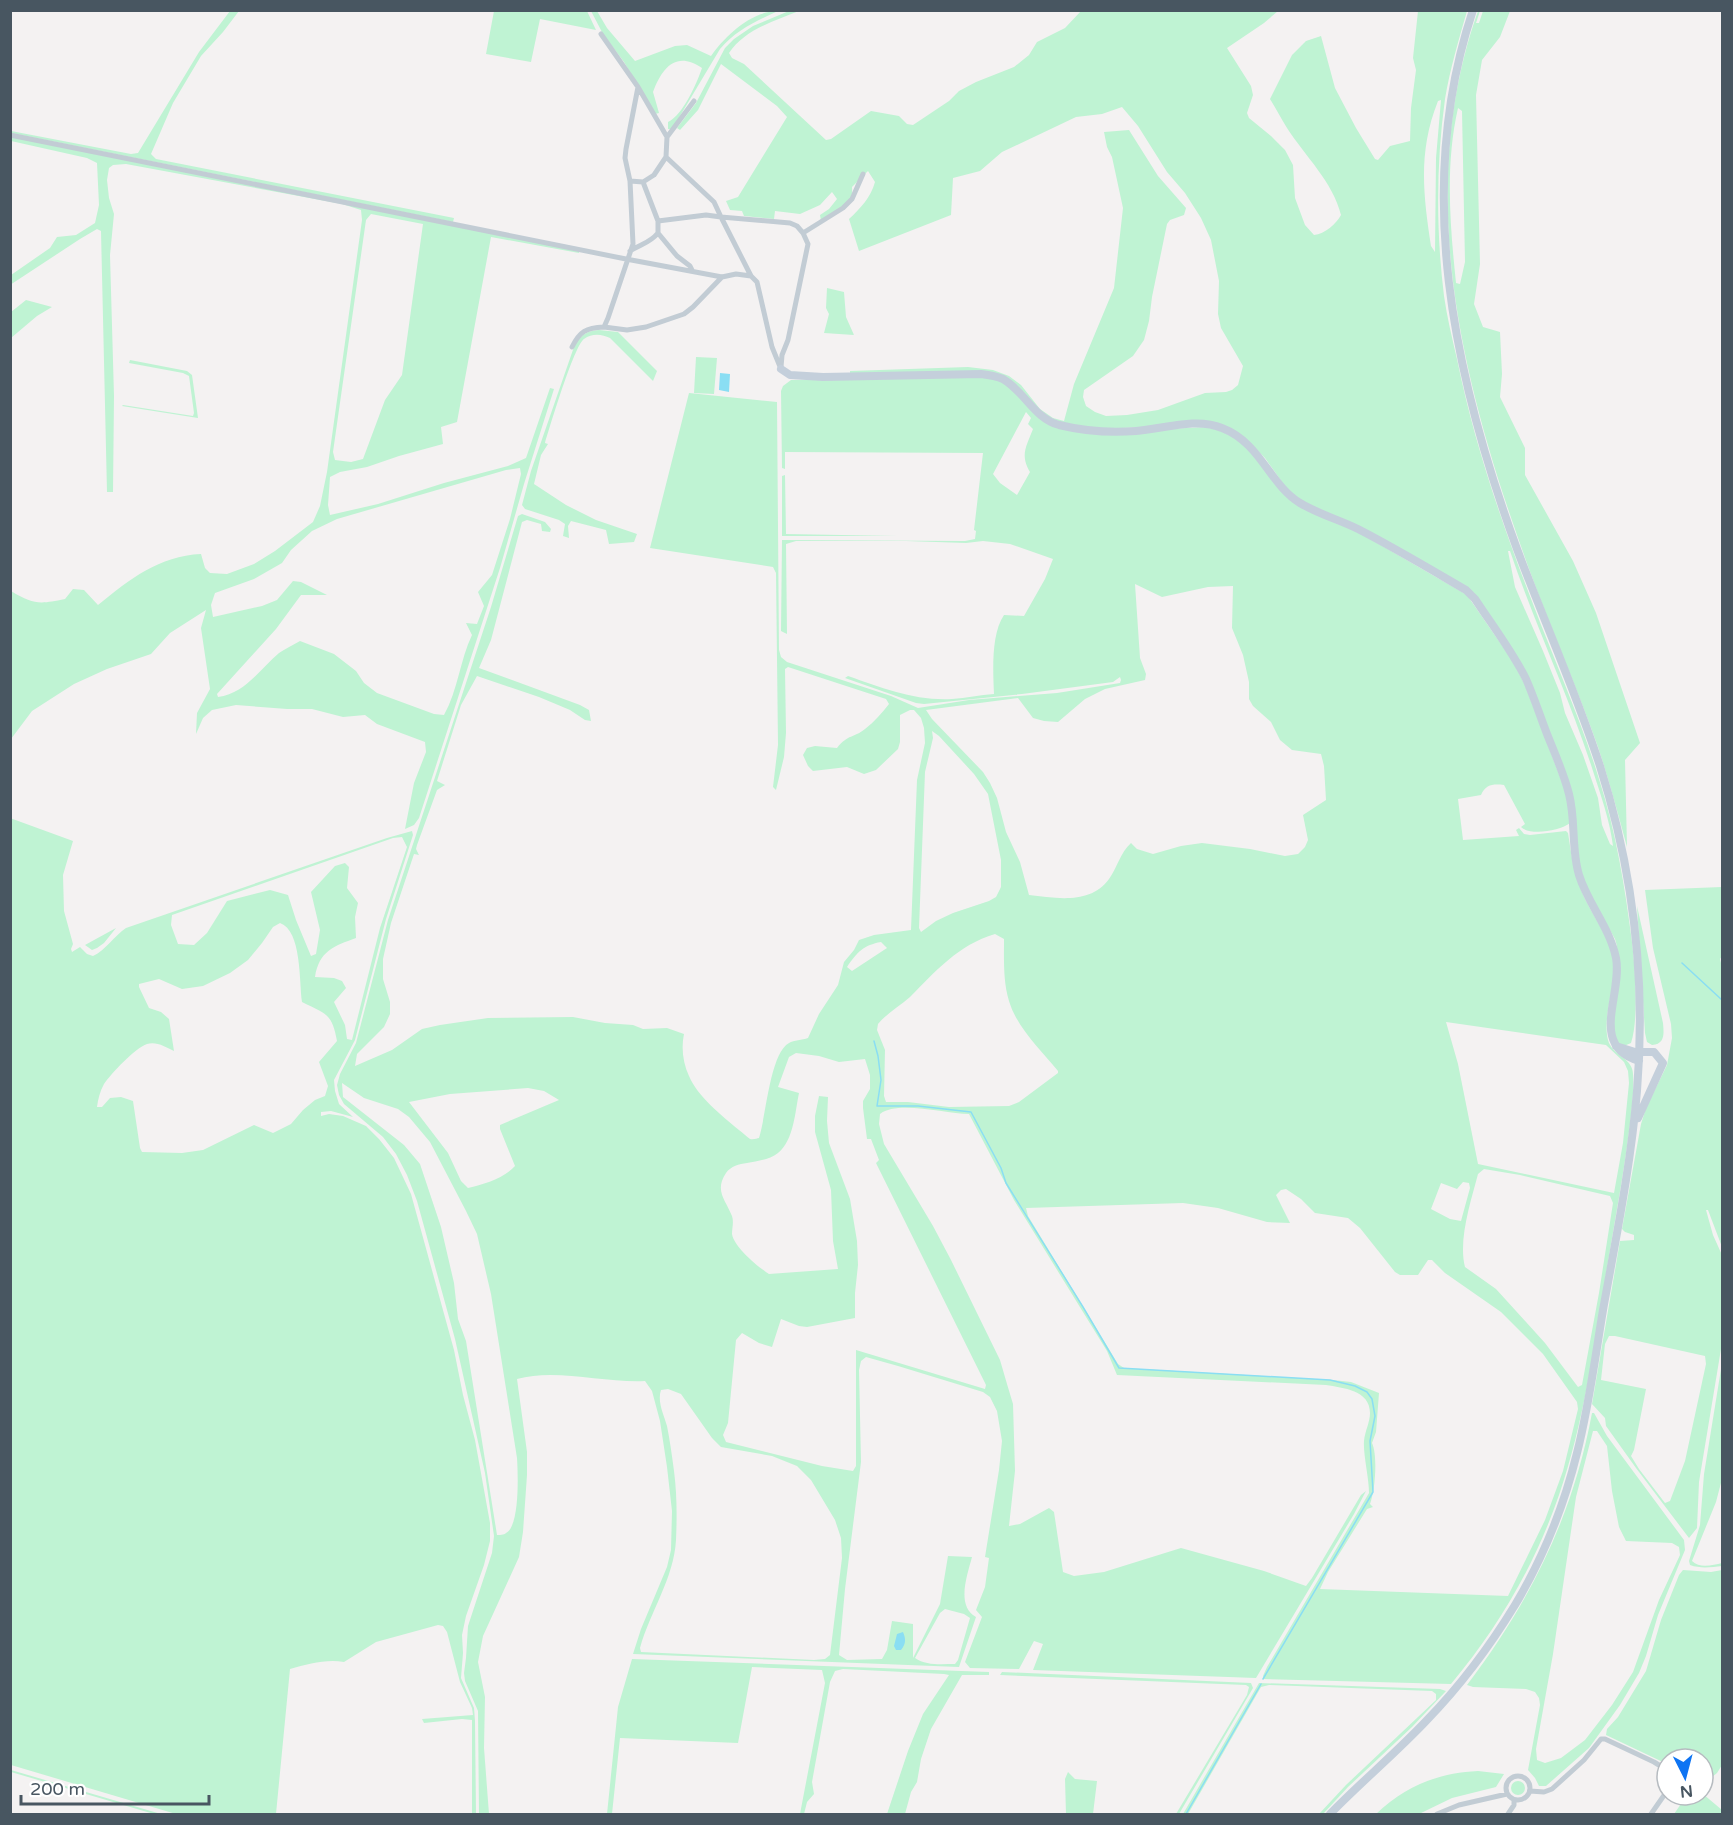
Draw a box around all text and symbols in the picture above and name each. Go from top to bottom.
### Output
north arrow [1655,1747,1715,1807]
scale bar [21,1768,208,1806]
text: 200 m [30,1778,85,1800]
text: N [1679,1780,1694,1802]

